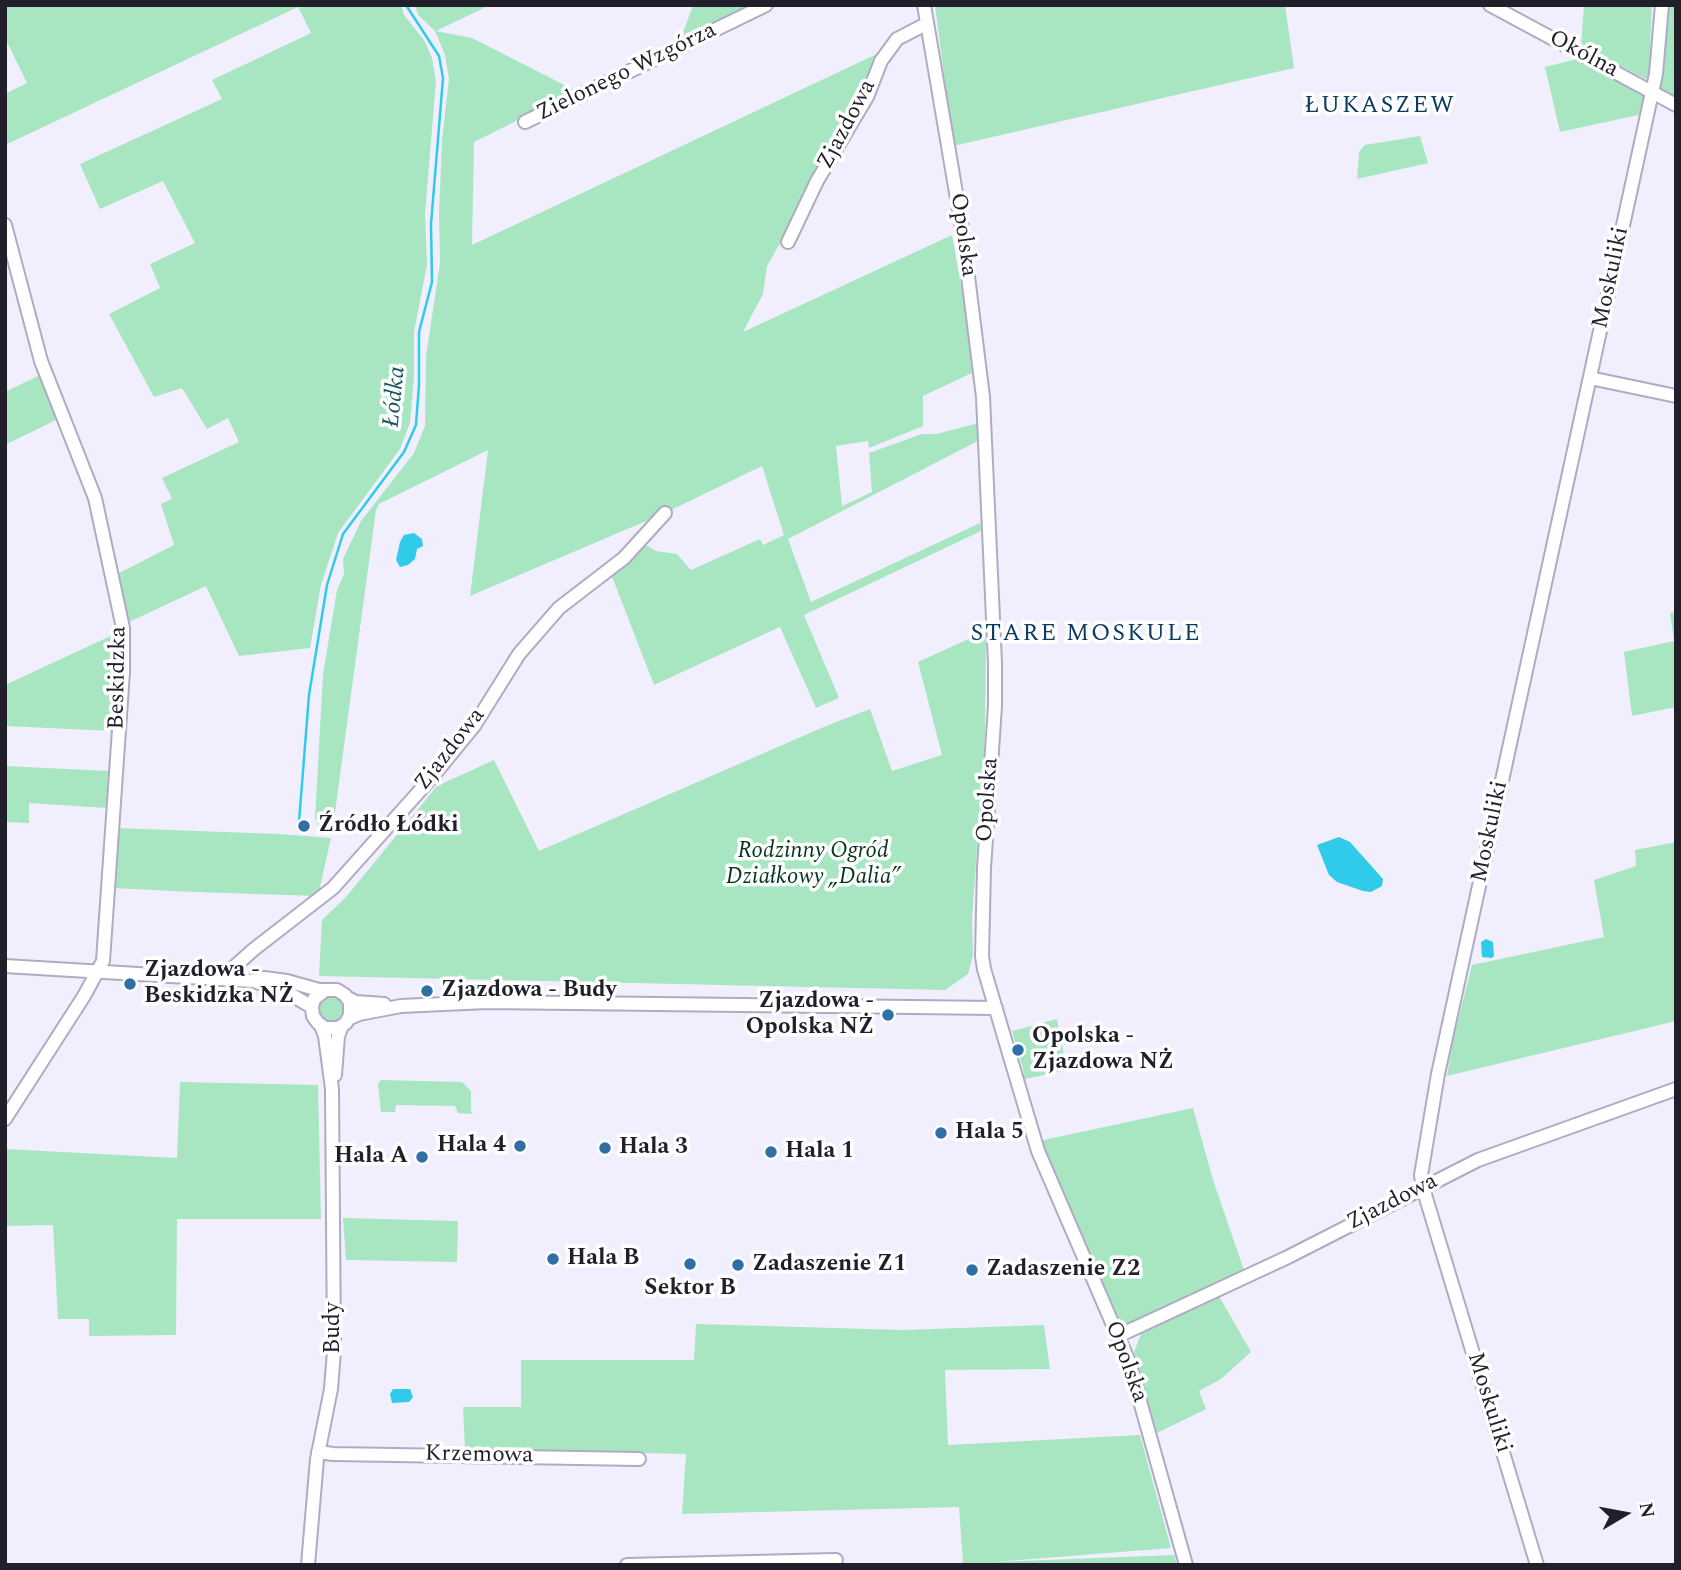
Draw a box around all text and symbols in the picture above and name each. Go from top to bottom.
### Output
street label: Zielonego Wzgórza [533,18,721,128]
street label: Okólna [1544,25,1622,85]
street label: Zjazdowa [813,75,883,175]
district label: ŁUKASZEW [1305,93,1455,121]
street label: Opolska [942,191,982,279]
street label: Moskuliki [1588,225,1636,331]
water label: Łódka [378,365,414,429]
district label: STARE MOSKULE [972,621,1200,649]
street label: Beskidzka [104,626,134,730]
street label: Zjazdowa [410,703,492,797]
street label: Opolska [972,757,1006,843]
street label: Moskuliki [1467,779,1515,885]
place label: Źródło Łódki [318,812,459,840]
marker: Źródło Łódki [296,818,312,834]
park label: Rodzinny Ogród Działkowy „Dalia” [726,838,900,892]
place label: Zjazdowa - Beskidzka NŻ [144,957,294,1011]
marker: Zjazdowa - Beskidzka NŻ [122,976,138,992]
place label: Zjazdowa - Budy [441,977,617,1005]
marker: Zjazdowa - Budy [419,983,435,999]
place label: Zjazdowa - Opolska NŻ [746,988,874,1042]
marker: Zjazdowa - Opolska NŻ [880,1007,896,1023]
place label: Opolska - Zjazdowa NŻ [1032,1023,1174,1077]
marker: Opolska - Zjazdowa NŻ [1010,1042,1026,1058]
place label: Hala 5 [955,1119,1024,1147]
marker: Hala 5 [933,1125,949,1141]
place label: Hala 4 [437,1132,506,1160]
place label: Hala 3 [619,1134,688,1162]
marker: Hala 4 [512,1138,528,1154]
place label: Hala 1 [785,1138,854,1166]
marker: Hala 3 [597,1140,613,1156]
place label: Hala A [334,1143,408,1171]
marker: Hala 1 [763,1144,779,1160]
marker: Hala A [414,1149,430,1165]
street label: Zjazdowa [1343,1169,1443,1237]
place label: Hala B [567,1245,639,1273]
marker: Hala B [545,1251,561,1267]
place label: Zadaszenie Z1 [752,1251,906,1279]
marker: Sektor B [682,1256,698,1272]
place label: Zadaszenie Z2 [986,1256,1140,1284]
marker: Zadaszenie Z1 [730,1257,746,1273]
marker: Zadaszenie Z2 [964,1262,980,1278]
place label: Sektor B [644,1275,736,1303]
street label: Budy [320,1302,348,1354]
street label: Opolska [1098,1318,1152,1406]
street label: Moskuliki [1460,1349,1516,1457]
street label: Krzemowa [425,1441,533,1471]
north arrow [1590,1479,1660,1549]
text: N [1631,1500,1662,1520]

